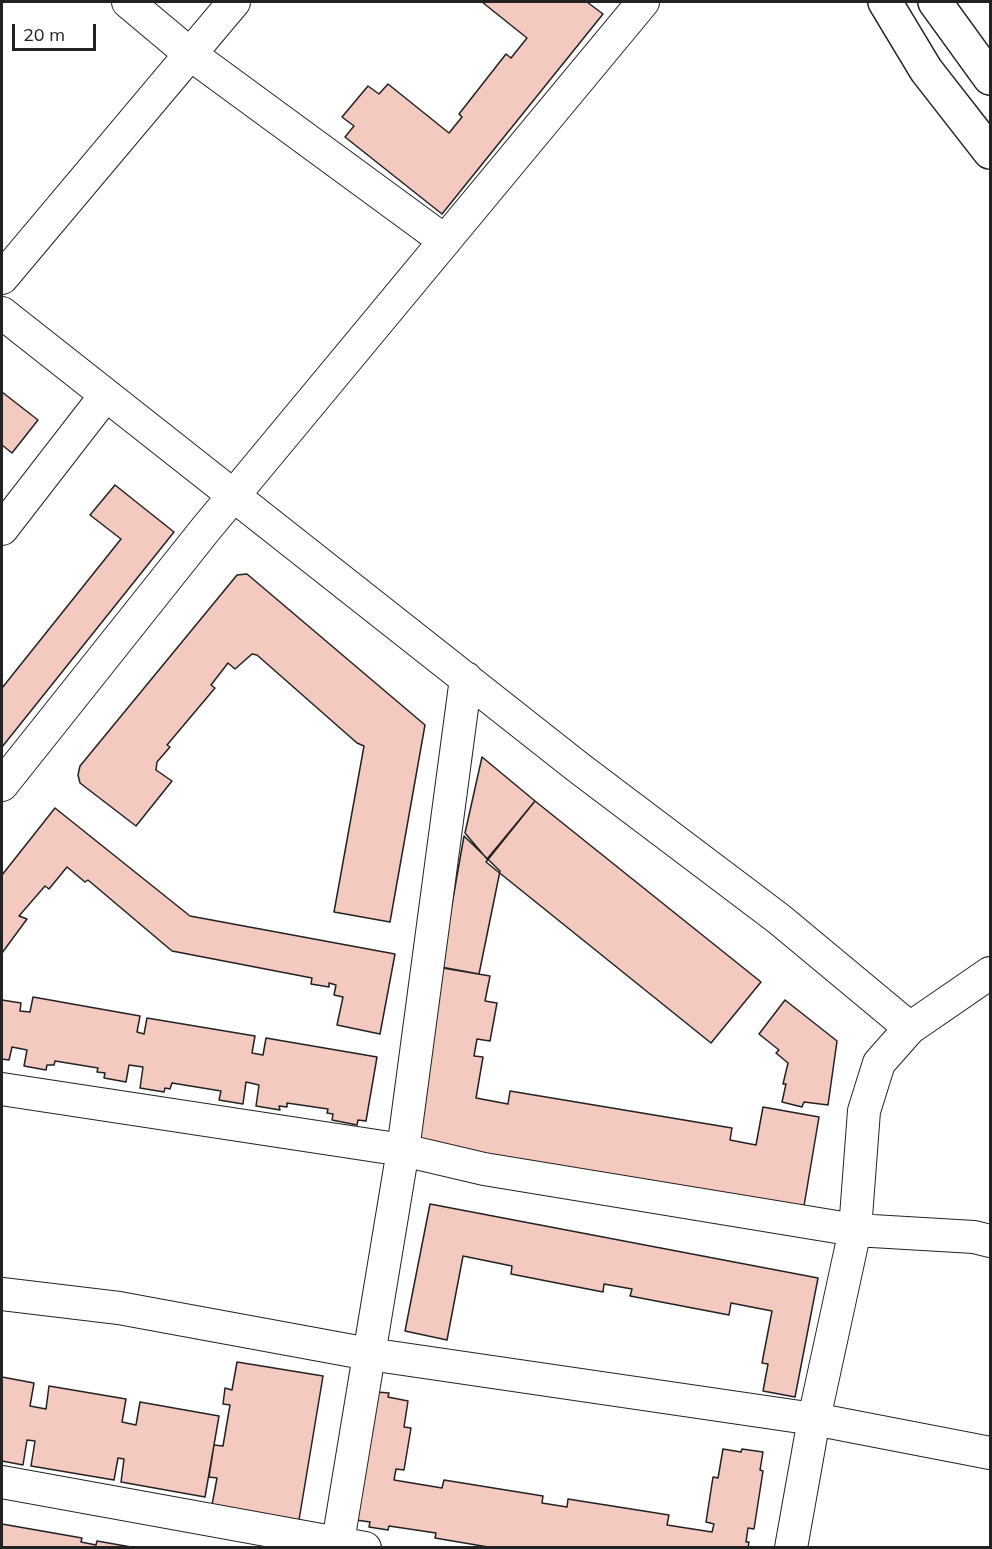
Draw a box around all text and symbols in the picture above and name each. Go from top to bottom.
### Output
scale bar [15,12,99,50]
text: 20 m [23,23,65,46]

